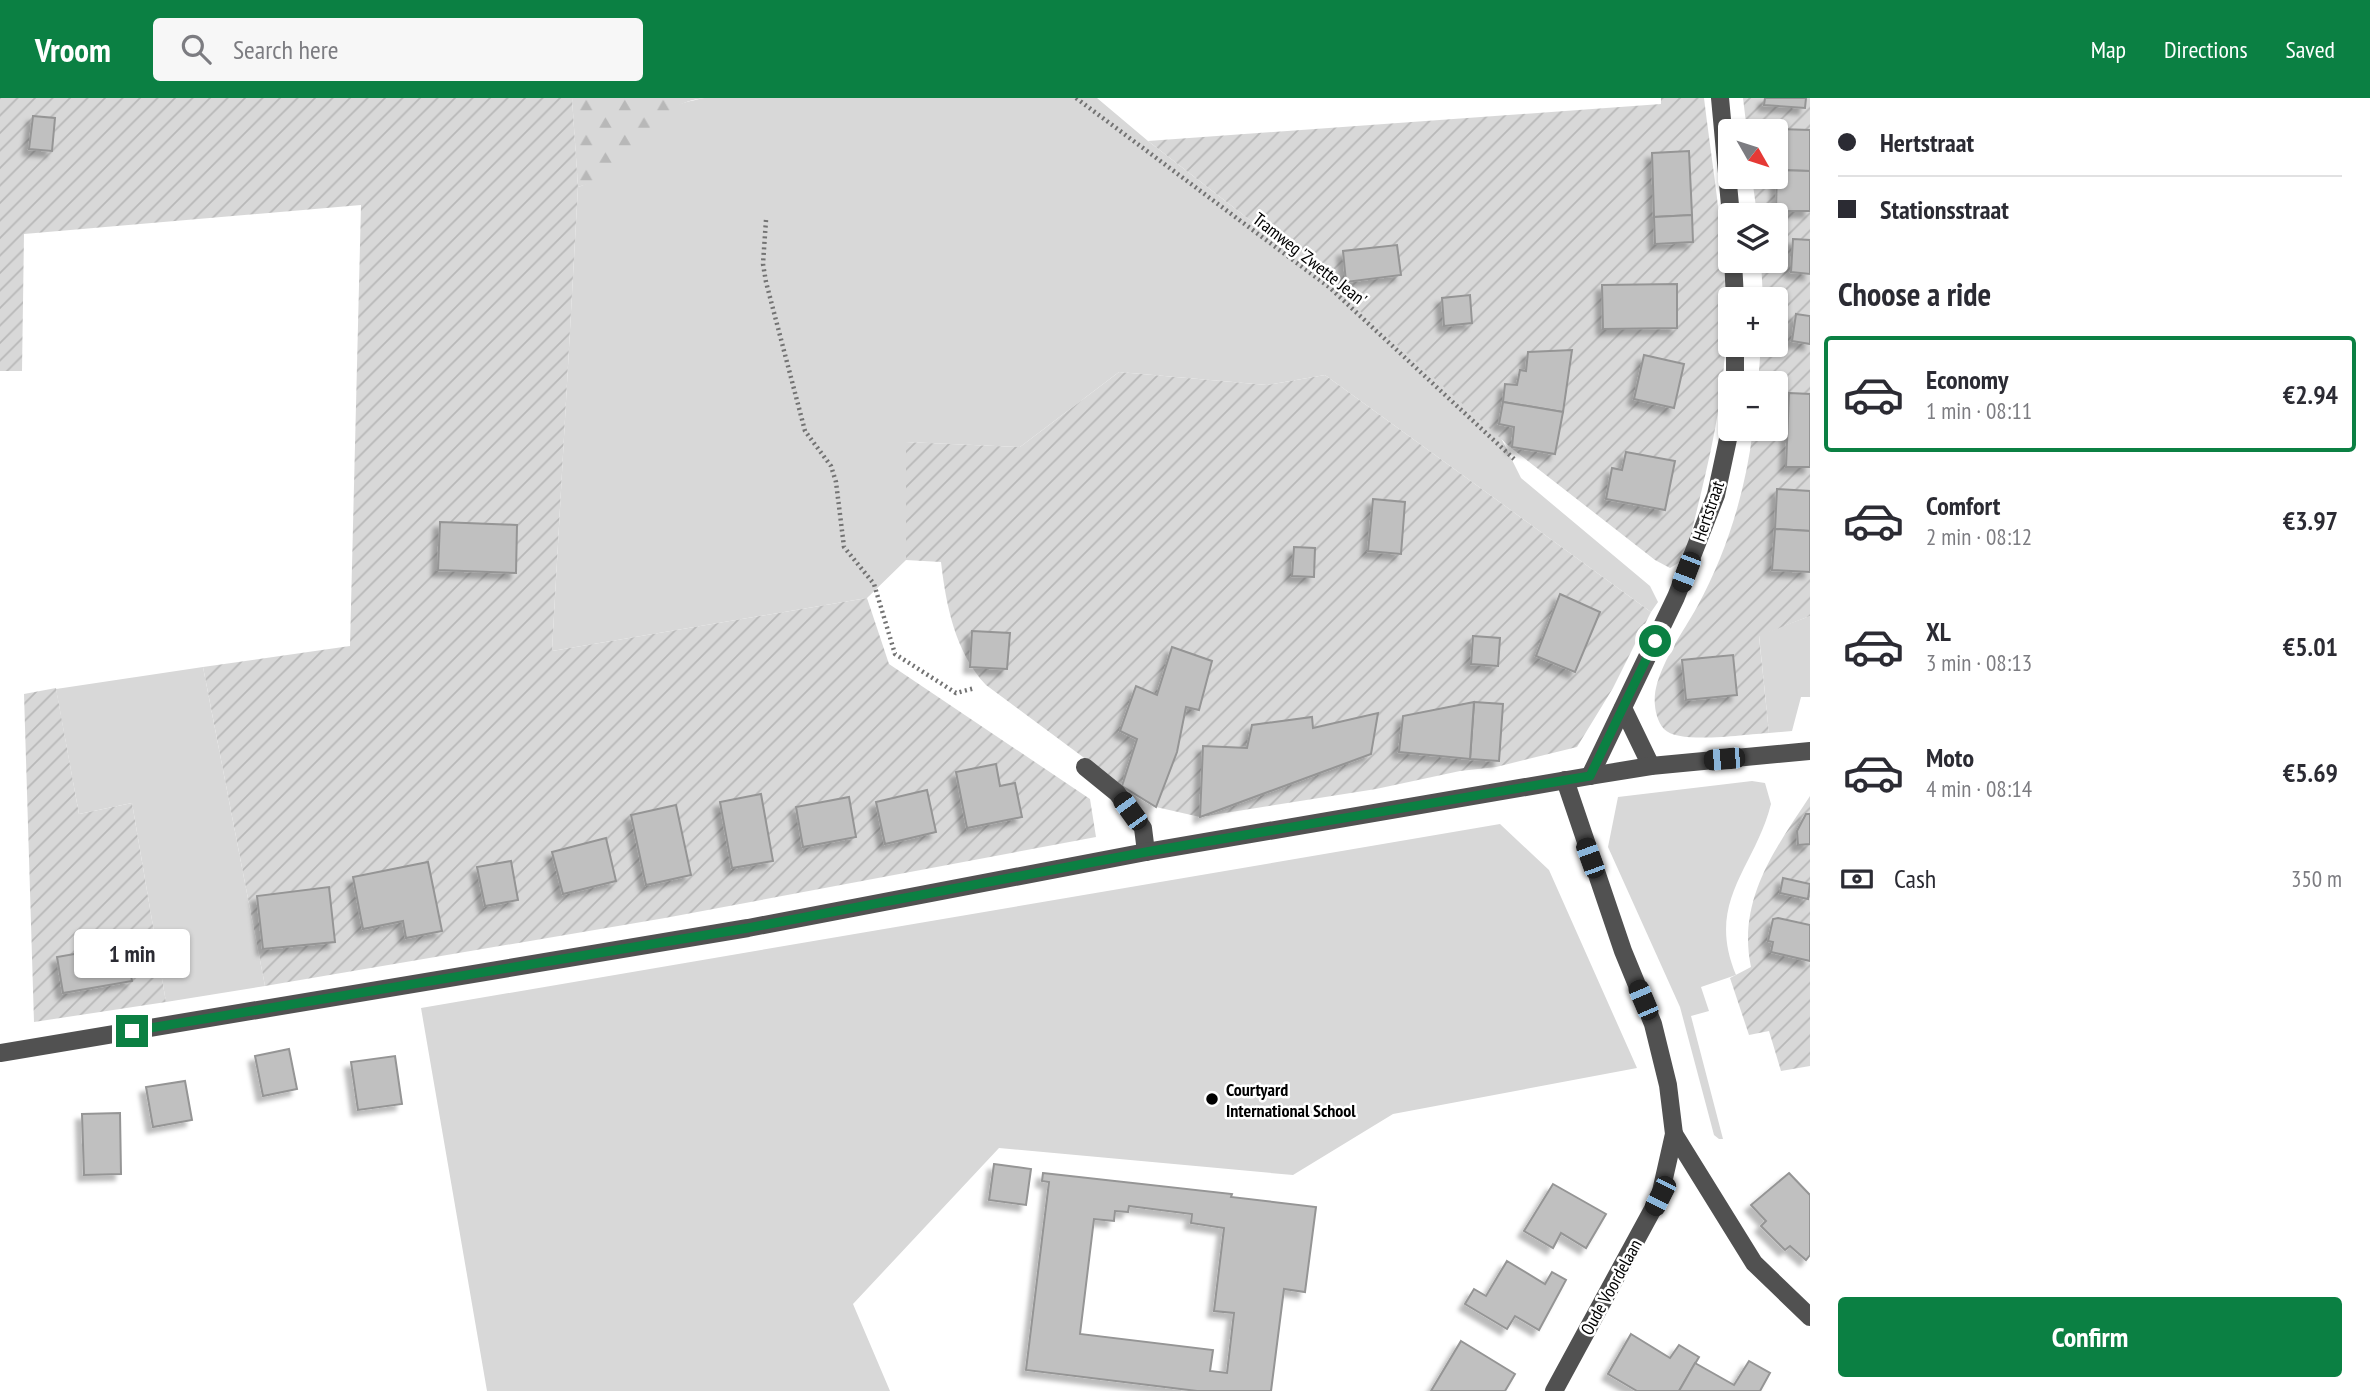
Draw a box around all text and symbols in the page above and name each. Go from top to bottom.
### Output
search box [153,18,643,81]
text: Vroom [35,28,111,71]
icon: search [177,30,215,68]
text: Search here [233,33,339,66]
text: Map [2091,34,2126,65]
text: Directions [2164,34,2248,65]
text: Saved [2286,34,2335,65]
north arrow [1718,119,1788,189]
map controls [1718,119,1788,441]
text: Hertstraat [1880,126,1974,159]
text: Stationsstraat [1880,193,2009,226]
button: layers [1718,203,1788,273]
street label: Tramweg 'Zwette Jean' [1248,207,1372,311]
text: Choose a ride [1838,273,1991,315]
button: + [1718,287,1788,357]
icon: car [1842,363,1905,426]
text: Economy [1926,363,2008,396]
button: − [1718,371,1788,441]
text: €2.94 [2283,378,2338,411]
text: 1 min · 08:11 [1926,396,2032,425]
street label: Hertstraat [1687,478,1729,544]
icon: car [1842,489,1905,552]
text: Comfort [1926,489,2000,522]
text: €3.97 [2283,504,2338,537]
text: 2 min · 08:12 [1926,522,2032,551]
car [1669,549,1704,595]
icon: car [1842,615,1905,678]
text: XL [1926,615,1951,648]
route start [1639,625,1671,657]
text: €5.01 [2283,630,2338,663]
text: 3 min · 08:13 [1926,648,2032,677]
icon: car [1842,741,1905,804]
text: Moto [1926,741,1974,774]
car [1703,747,1746,771]
text: €5.69 [2283,756,2338,789]
text: 4 min · 08:14 [1926,774,2032,803]
car [1110,788,1151,834]
car [1573,835,1608,881]
icon: cash [1838,860,1876,898]
text: Cash [1894,862,1936,895]
text: 350 m [2291,864,2342,893]
callout: 1 min [74,930,190,978]
text: 1 min [109,939,155,968]
car [1626,977,1661,1023]
route end [116,1015,148,1047]
place label: Courtyard International School [1226,1078,1356,1122]
marker: Courtyard International School [1204,1091,1220,1107]
car [1642,1173,1679,1219]
street label: Oude Voordelaan [1575,1235,1647,1339]
button: Confirm [1838,1297,2342,1377]

